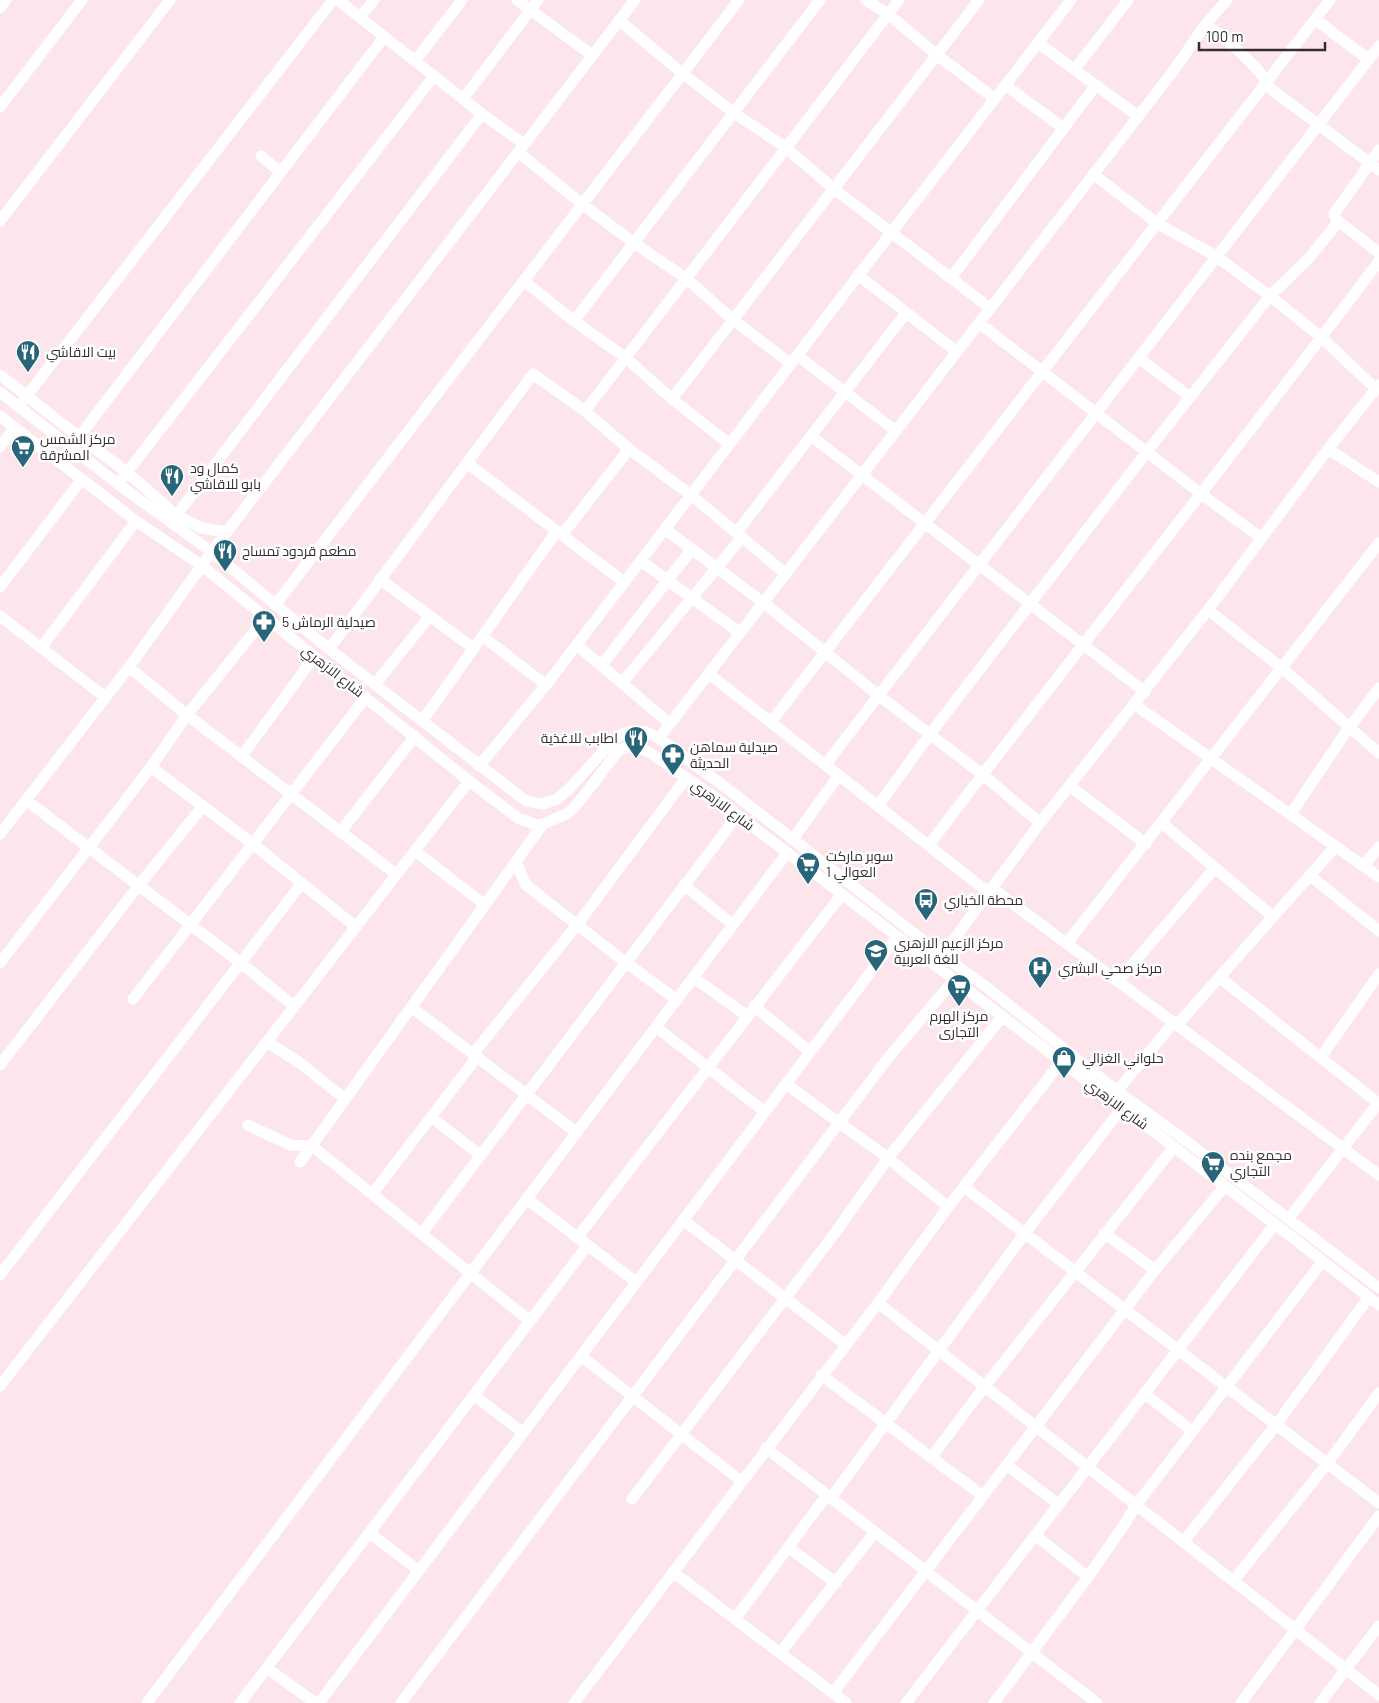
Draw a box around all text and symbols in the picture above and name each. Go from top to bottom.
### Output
scale bar [1199,20,1325,52]
text: 100 m [1206,27,1244,45]
restaurant icon: بيت الاقاشي [15,339,41,373]
place label: بيت الاقاشي [46,343,116,363]
place label: مركز الشمس المشرقة [40,430,116,463]
supermarket icon: مركز الشمس المشرقة [10,434,36,468]
place label: كمال ود بابو للاقاشي [190,459,261,495]
restaurant icon: كمال ود بابو للاقاشي [159,463,185,497]
restaurant icon: مطعم قردود تمساح [212,538,238,572]
place label: مطعم قردود تمساح [242,542,357,561]
pharmacy icon: صيدلية الرماش 5 [251,609,277,643]
place label: صيدلية الرماش 5 [282,613,376,630]
street label: شارع الازهري [296,641,368,703]
restaurant icon: اطابب للاغذية [623,725,649,759]
place label: اطابب للاغذية [541,729,618,746]
place label: صيدلية سماهن الحديثة [690,738,778,771]
pharmacy icon: صيدلية سماهن الحديثة [660,742,686,776]
street label: شارع الازهري [686,775,758,837]
place label: سوبر ماركت العوالي 1 [826,847,893,884]
supermarket icon: سوبر ماركت العوالي 1 [795,851,821,885]
bus stop icon: محطة الخياري [913,887,939,921]
place label: محطة الخياري [944,891,1023,912]
place label: مركز الزعيم الازهري للغة العربية [894,934,1004,967]
school or university icon: مركز الزعيم الازهري للغة العربية [863,938,889,972]
hospital icon: مركز صحي البشري [1027,955,1053,989]
place label: مركز صحي البشري [1058,959,1162,980]
supermarket icon: مركز الهرم التجارى [946,973,972,1007]
place label: مركز الهرم التجارى [930,1007,988,1040]
shop icon: حلواني الغزالي [1051,1045,1077,1079]
place label: حلواني الغزالي [1082,1049,1164,1070]
street label: شارع الازهري [1080,1074,1152,1136]
place label: مجمع بنده التجاري [1230,1146,1292,1183]
supermarket icon: مجمع بنده التجاري [1200,1150,1226,1184]

